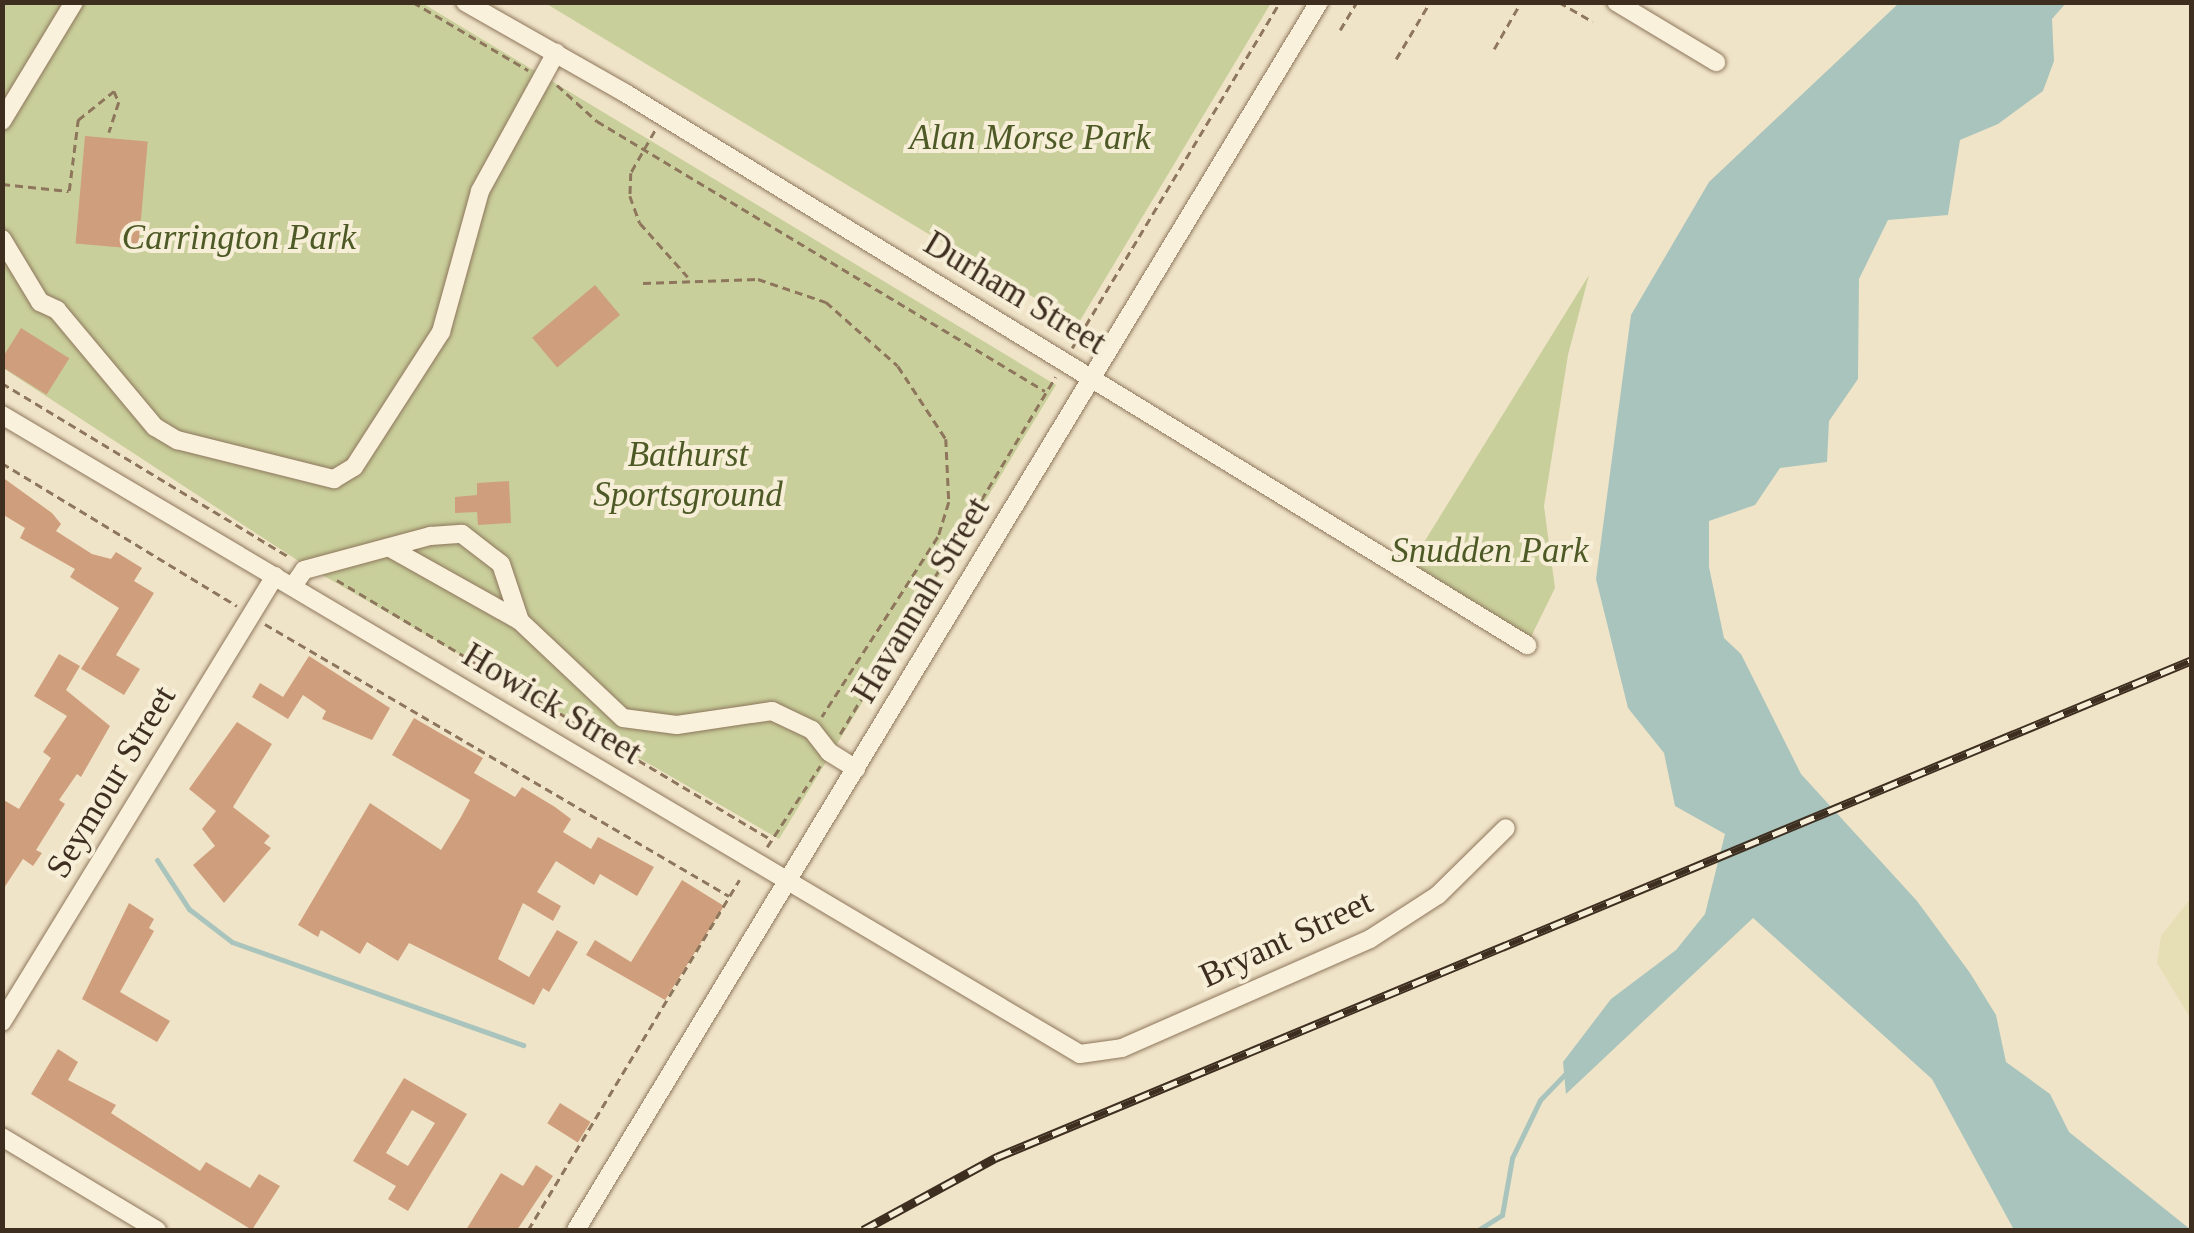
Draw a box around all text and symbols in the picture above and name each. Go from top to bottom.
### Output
park label: Alan Morse Park [909,117,1151,159]
park label: Carrington Park [122,217,356,259]
street label: Durham Street [916,222,1114,364]
park label: Bathurst Sportsground [593,434,783,516]
street label: Havannah Street [843,490,999,710]
park label: Snudden Park [1391,530,1589,572]
street label: Howick Street [455,634,649,774]
street label: Seymour Street [37,678,185,886]
street label: Bryant Street [1193,881,1379,997]

